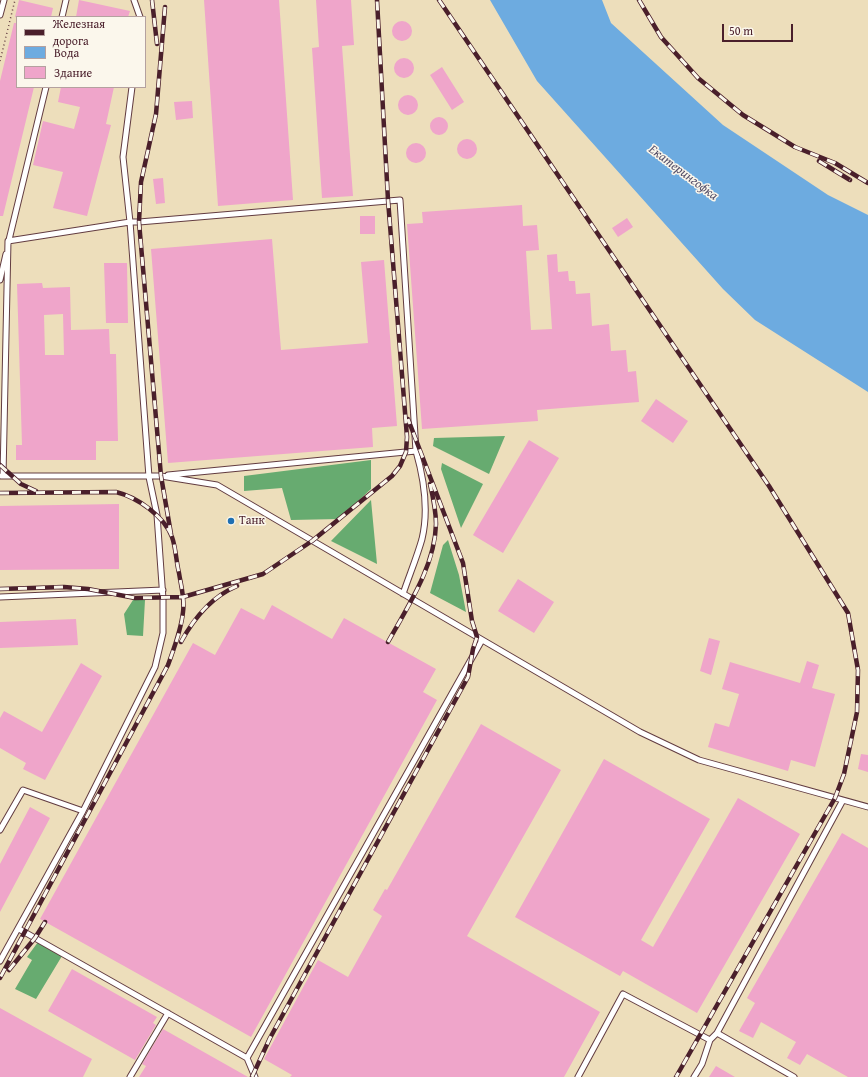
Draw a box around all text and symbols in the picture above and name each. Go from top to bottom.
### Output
text: Железная дорога [53,15,105,49]
legend [16,16,146,88]
scale bar [724,16,795,42]
text: 50 m [729,22,753,39]
text: Вода [54,44,79,61]
text: Здание [54,64,92,81]
water label: Екатерингофка [645,142,721,204]
place label: Танк [239,514,265,528]
marker: Танк [226,516,236,526]

